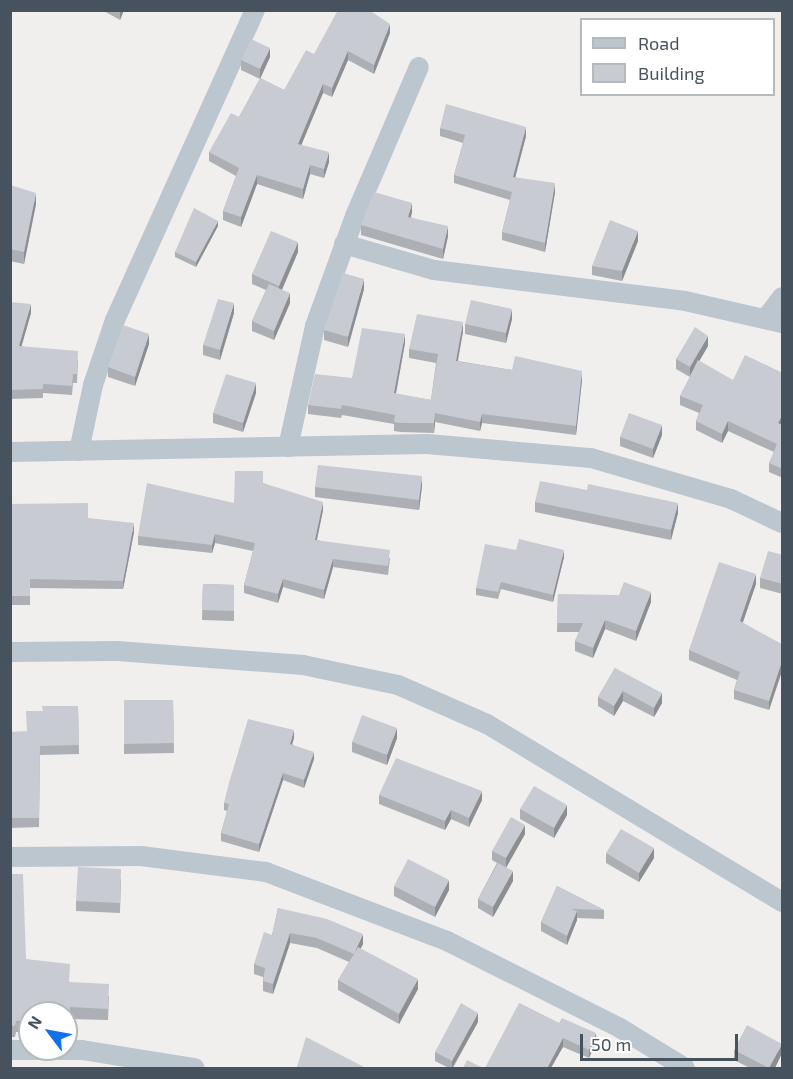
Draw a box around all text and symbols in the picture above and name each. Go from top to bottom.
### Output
legend [580,18,775,96]
text: Road [638,32,679,54]
text: Building [638,62,705,84]
north arrow [18,1001,78,1061]
text: N [23,1012,45,1032]
scale bar [583,1022,740,1060]
text: 50 m [591,1033,631,1055]

